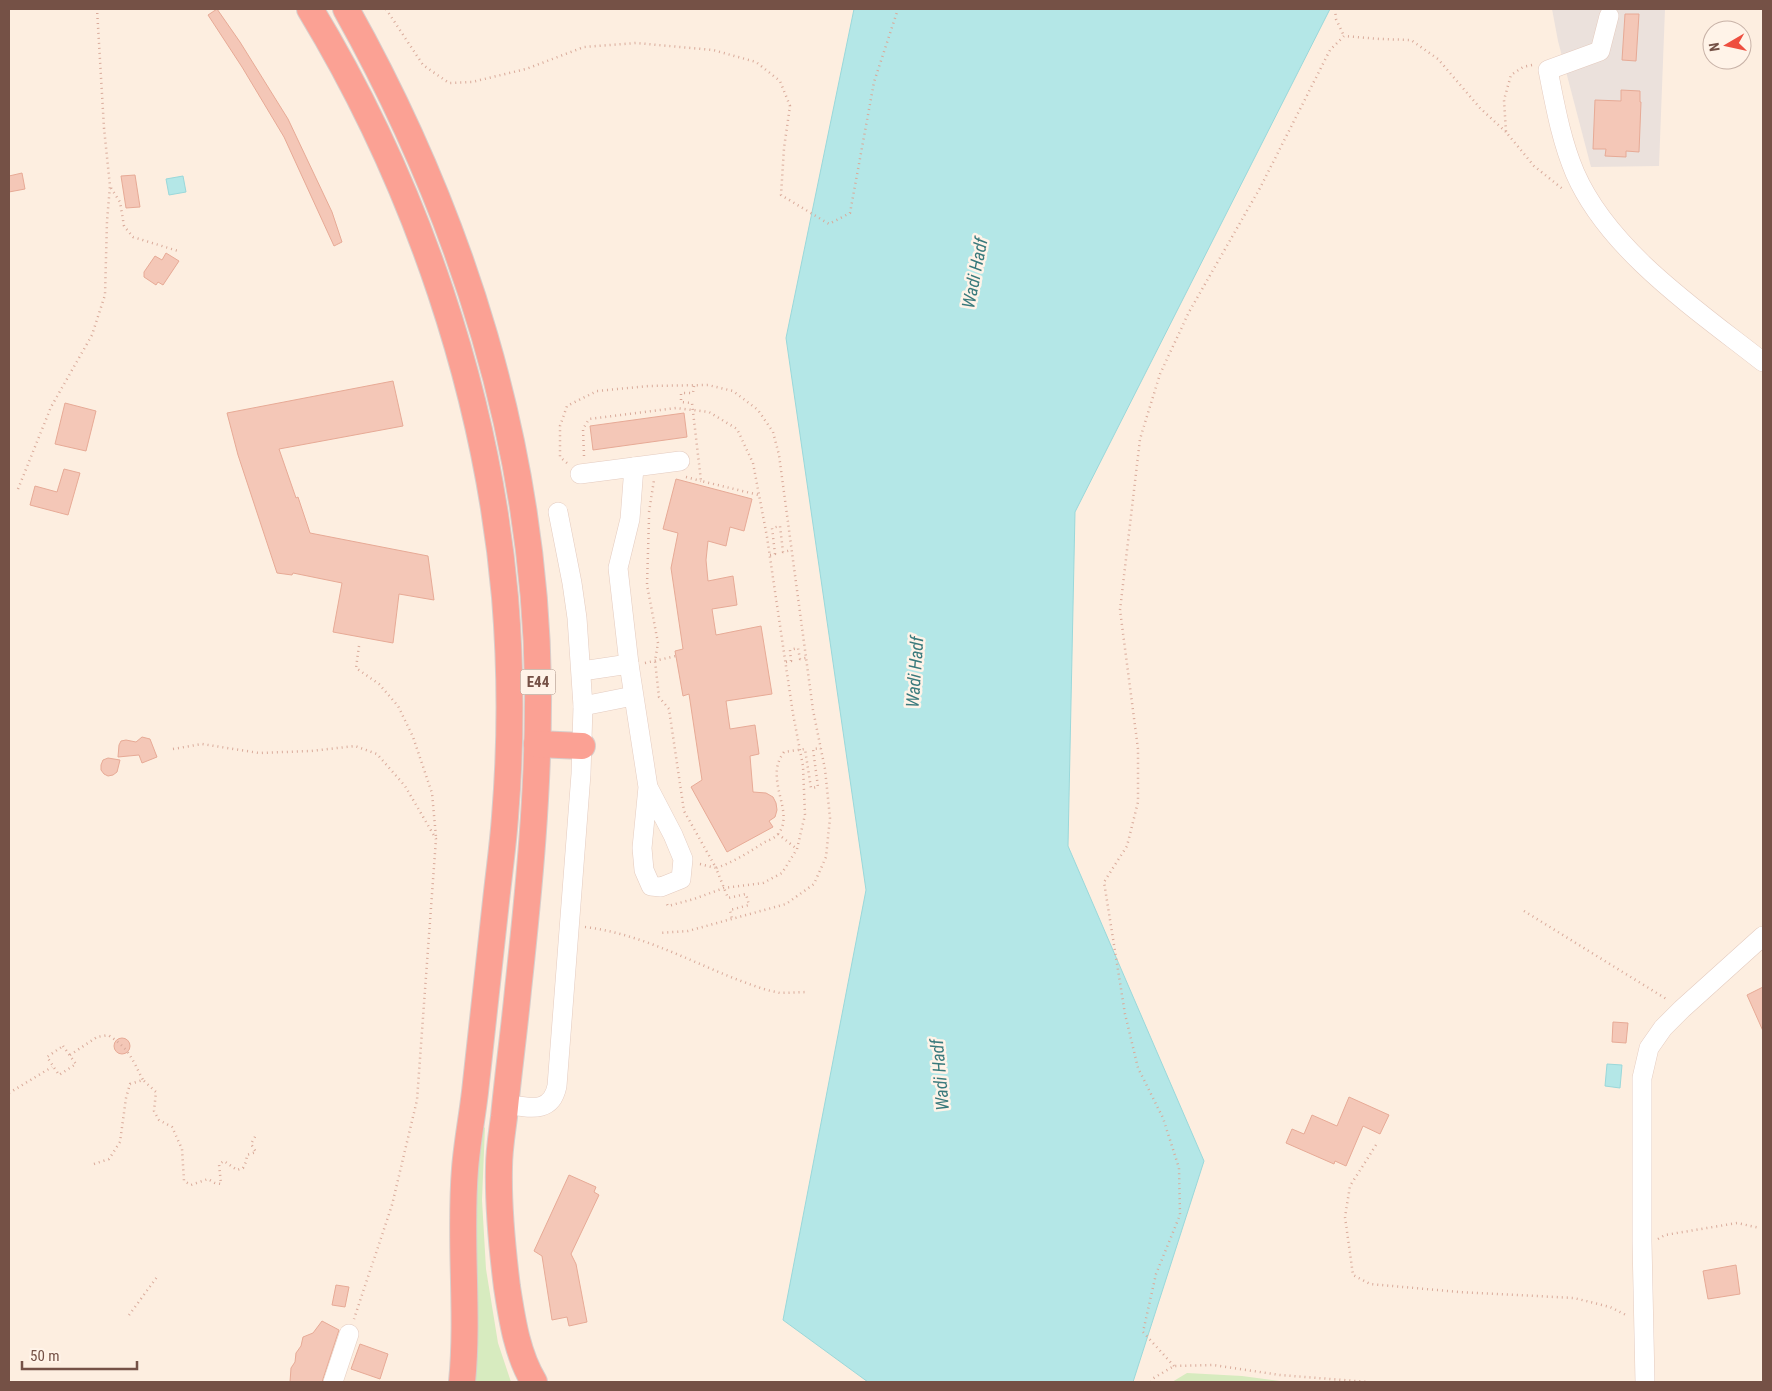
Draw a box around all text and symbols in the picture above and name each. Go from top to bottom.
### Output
north arrow [1702,20,1752,70]
text: N [1706,42,1723,53]
water label: Wadi Hadf [957,234,992,310]
water label: Wadi Hadf [902,634,928,708]
road number: E44 [520,670,556,694]
water label: Wadi Hadf [926,1037,953,1112]
scale bar [22,1338,138,1370]
text: 50 m [30,1347,60,1365]

